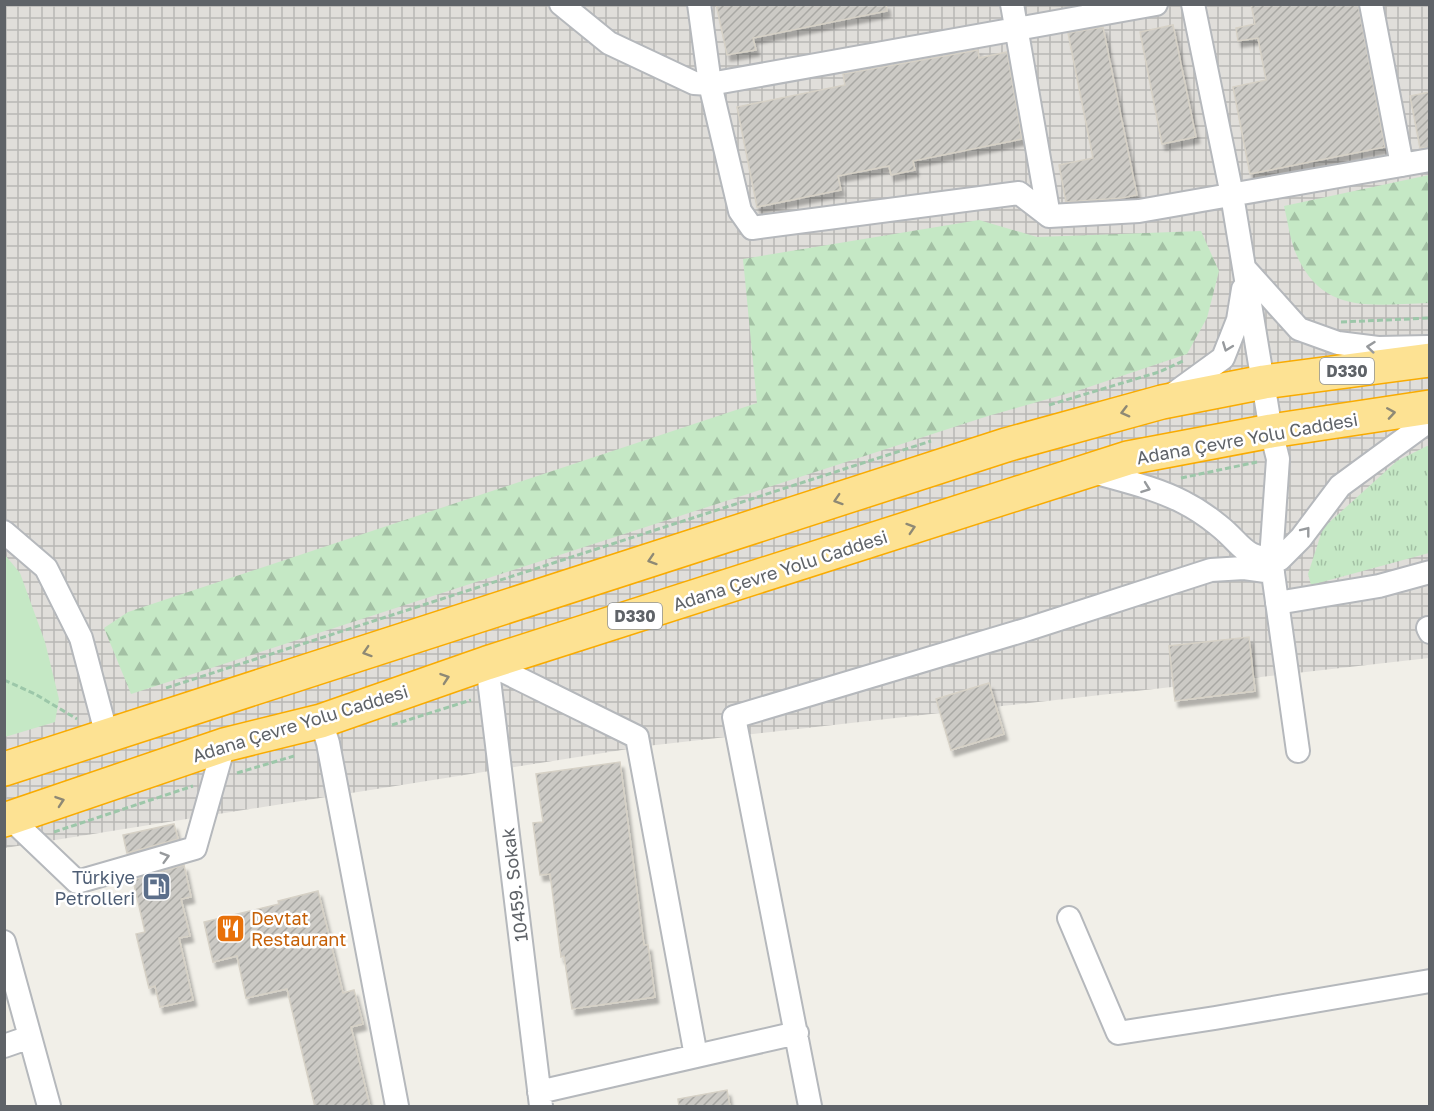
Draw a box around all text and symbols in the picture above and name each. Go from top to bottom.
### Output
one-way arrow [1222,341,1235,352]
one-way arrow [1367,341,1376,354]
road number: D330 [1320,358,1374,384]
one-way arrow [1120,405,1130,418]
one-way arrow [1387,407,1396,419]
street label: Adana Çevre Yolu Caddesi [1135,408,1359,468]
one-way arrow [1140,480,1150,493]
one-way arrow [833,493,844,505]
one-way arrow [905,523,916,535]
street label: Adana Çevre Yolu Caddesi [670,525,890,615]
one-way arrow [1299,526,1310,537]
one-way arrow [647,553,658,565]
road number: D330 [608,603,662,629]
one-way arrow [362,645,373,657]
one-way arrow [439,672,450,685]
street label: Adana Çevre Yolu Caddesi [189,680,411,766]
one-way arrow [54,796,65,808]
street label: 10459. Sokak [496,827,532,943]
one-way arrow [159,852,170,864]
place label: Türkiye Petrolleri [54,866,135,909]
fuel station icon: Türkiye Petrolleri [140,871,172,903]
place label: Devtat Restaurant [251,907,346,950]
restaurant icon: Devtat Restaurant [214,912,246,944]

